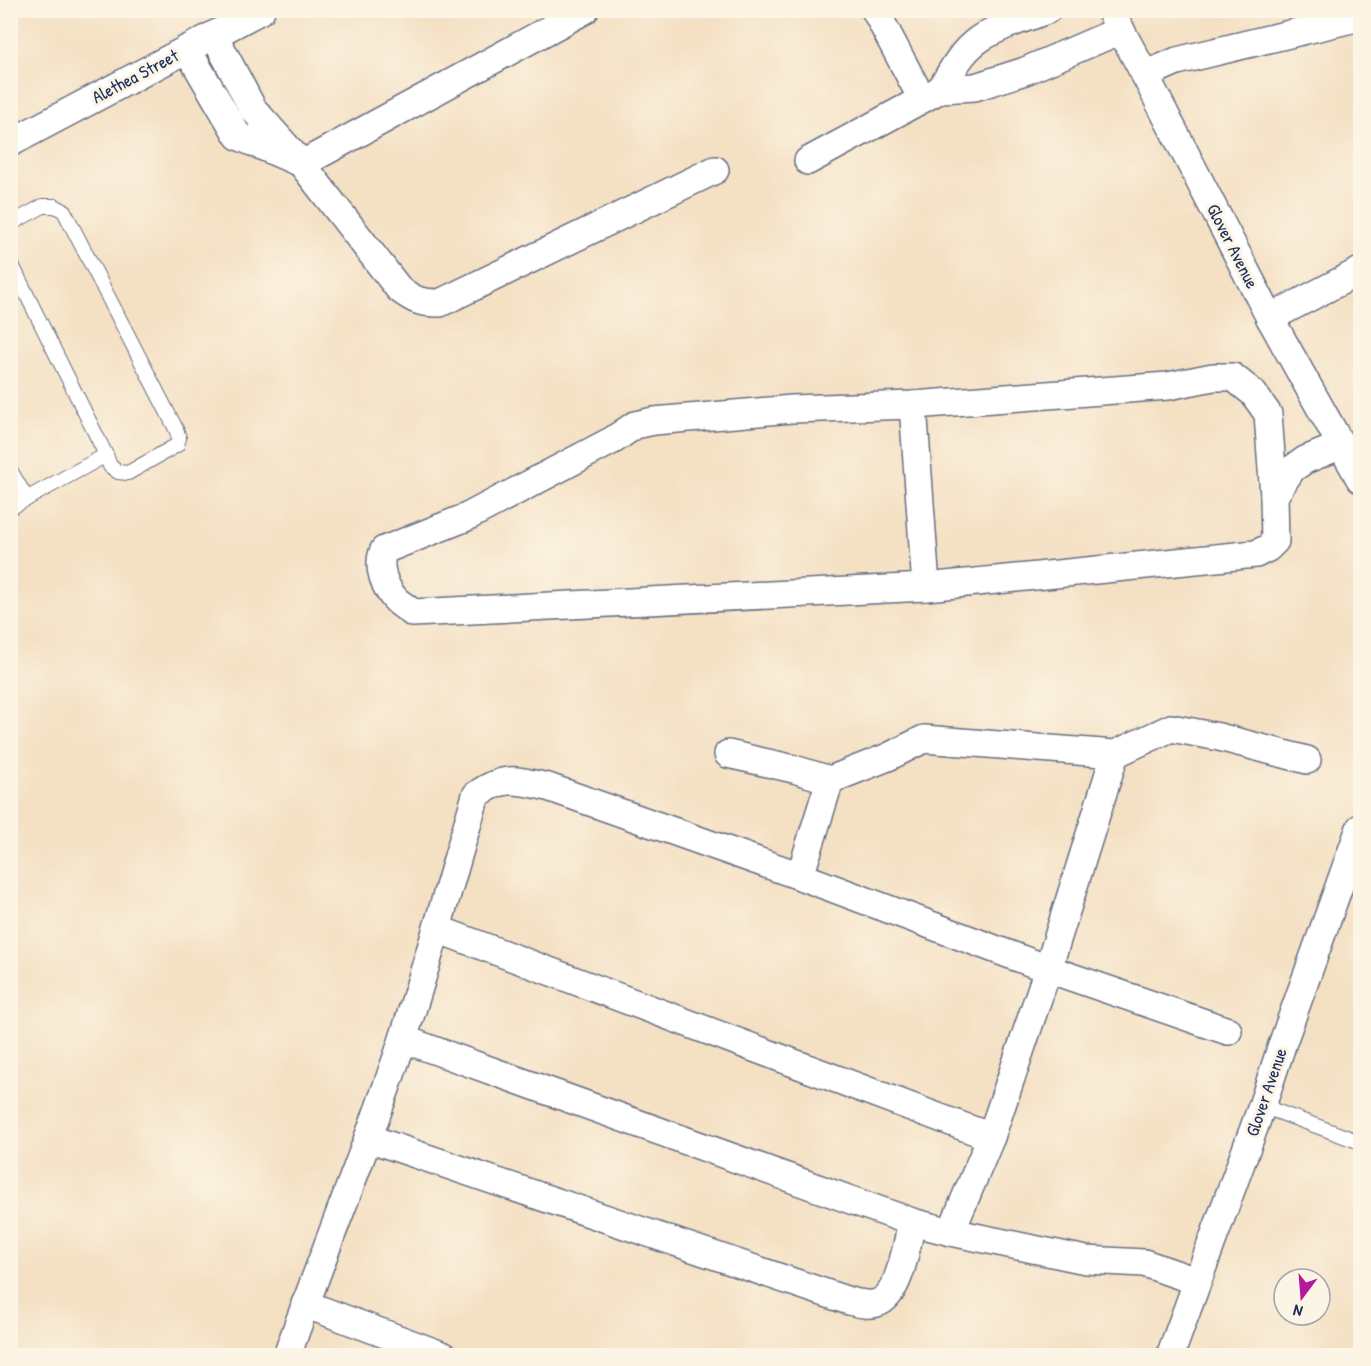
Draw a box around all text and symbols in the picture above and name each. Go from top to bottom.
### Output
street label: Alethea Street [87,42,183,109]
street label: Glover Avenue [1201,199,1265,293]
street label: Glover Avenue [1239,1045,1293,1139]
north arrow [1272,1267,1332,1327]
text: N [1290,1300,1305,1323]

